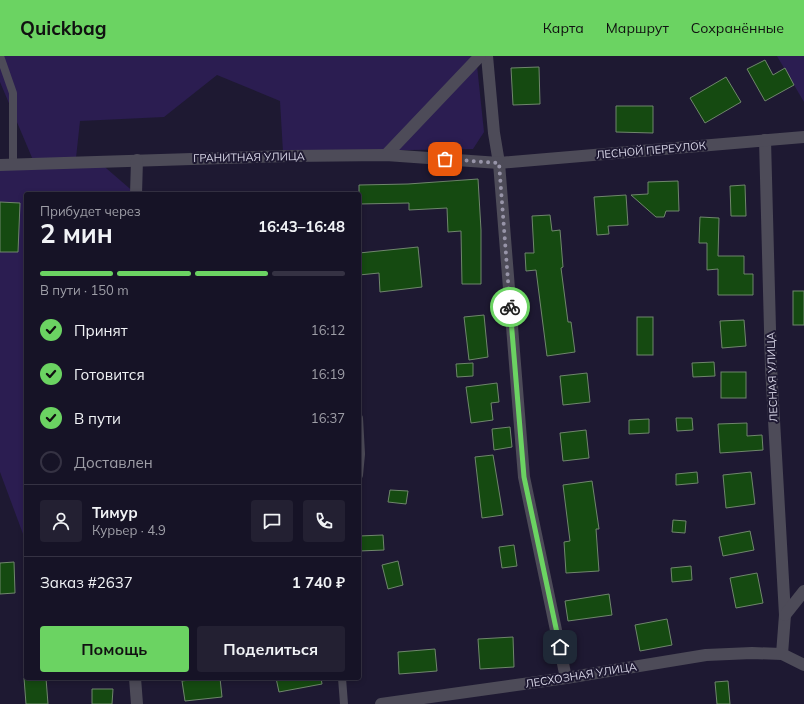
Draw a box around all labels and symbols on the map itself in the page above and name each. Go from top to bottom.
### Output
street label: ЛЕСНОЙ ПЕРЕУЛОК [595,138,707,162]
pin [428,142,462,176]
street label: ГРАНИТНАЯ УЛИЦА [193,149,305,165]
courier [490,287,530,327]
street label: ЛЕСНАЯ УЛИЦА [763,332,781,422]
pin [543,630,577,664]
street label: ЛЕСХОЗНАЯ УЛИЦА [524,659,638,691]

